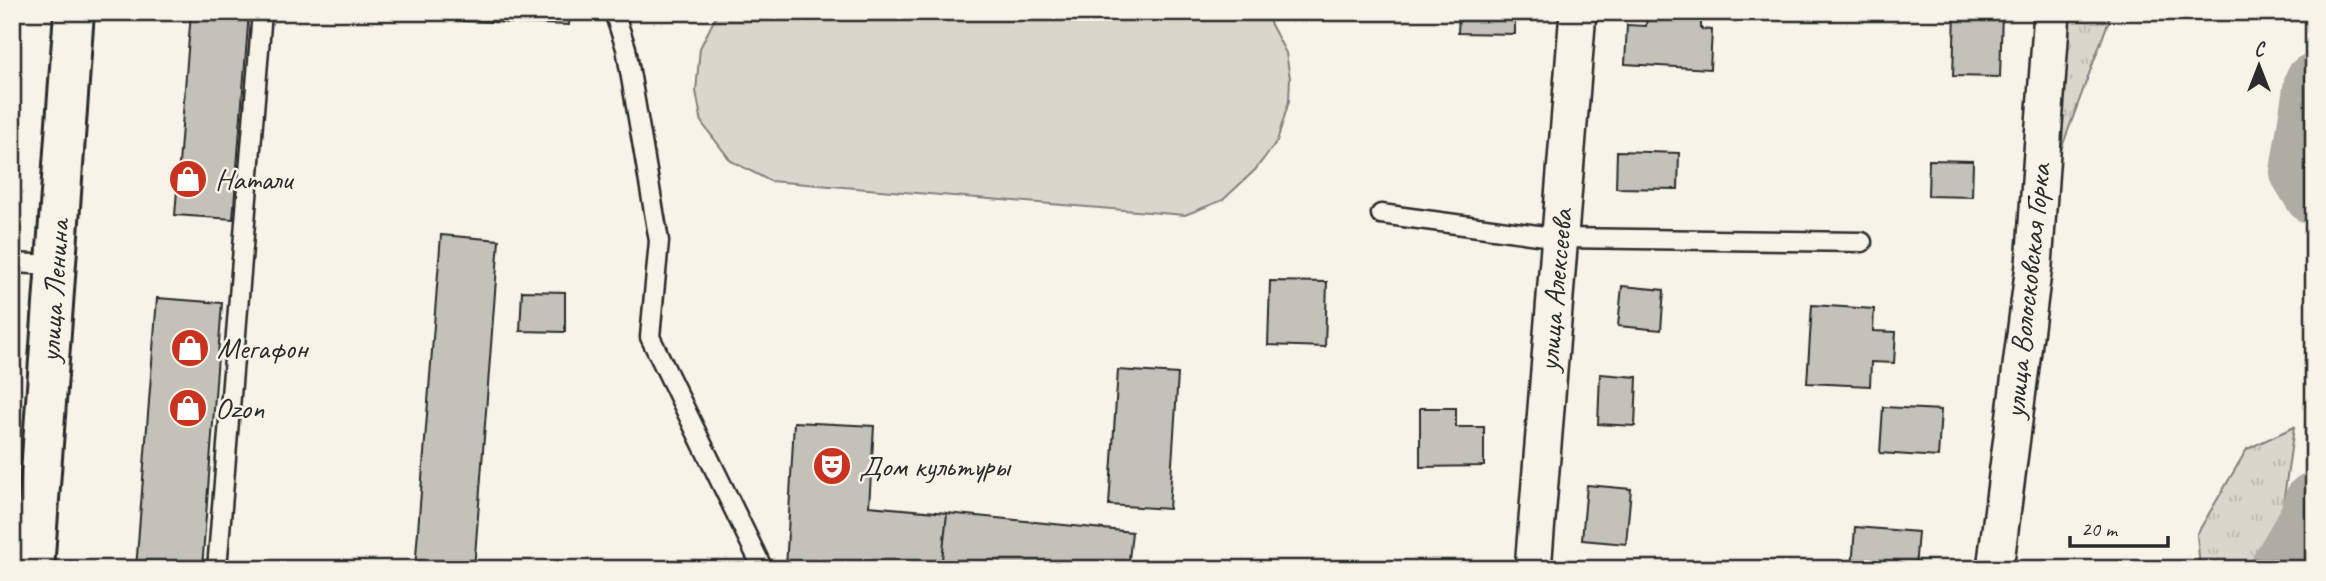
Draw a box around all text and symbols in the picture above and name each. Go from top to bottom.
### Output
north arrow [2224,32,2294,102]
text: С [2254,38,2266,62]
shop icon: Натали [167,158,209,200]
place label: Натали [215,160,294,198]
street label: улица Волосковская Горка [1995,160,2059,422]
street label: улица Алексеева [1529,205,1581,375]
street label: улица Ленина [30,216,78,365]
shop icon: Мегафон [169,327,211,369]
place label: Мегафон [217,329,310,367]
shop icon: Ozon [167,387,209,429]
place label: Ozon [215,389,265,427]
theatre icon: Дом культуры [811,445,853,487]
place label: Дом культуры [859,447,1012,485]
scale bar [2070,504,2168,548]
text: 20 m [2081,516,2119,542]

